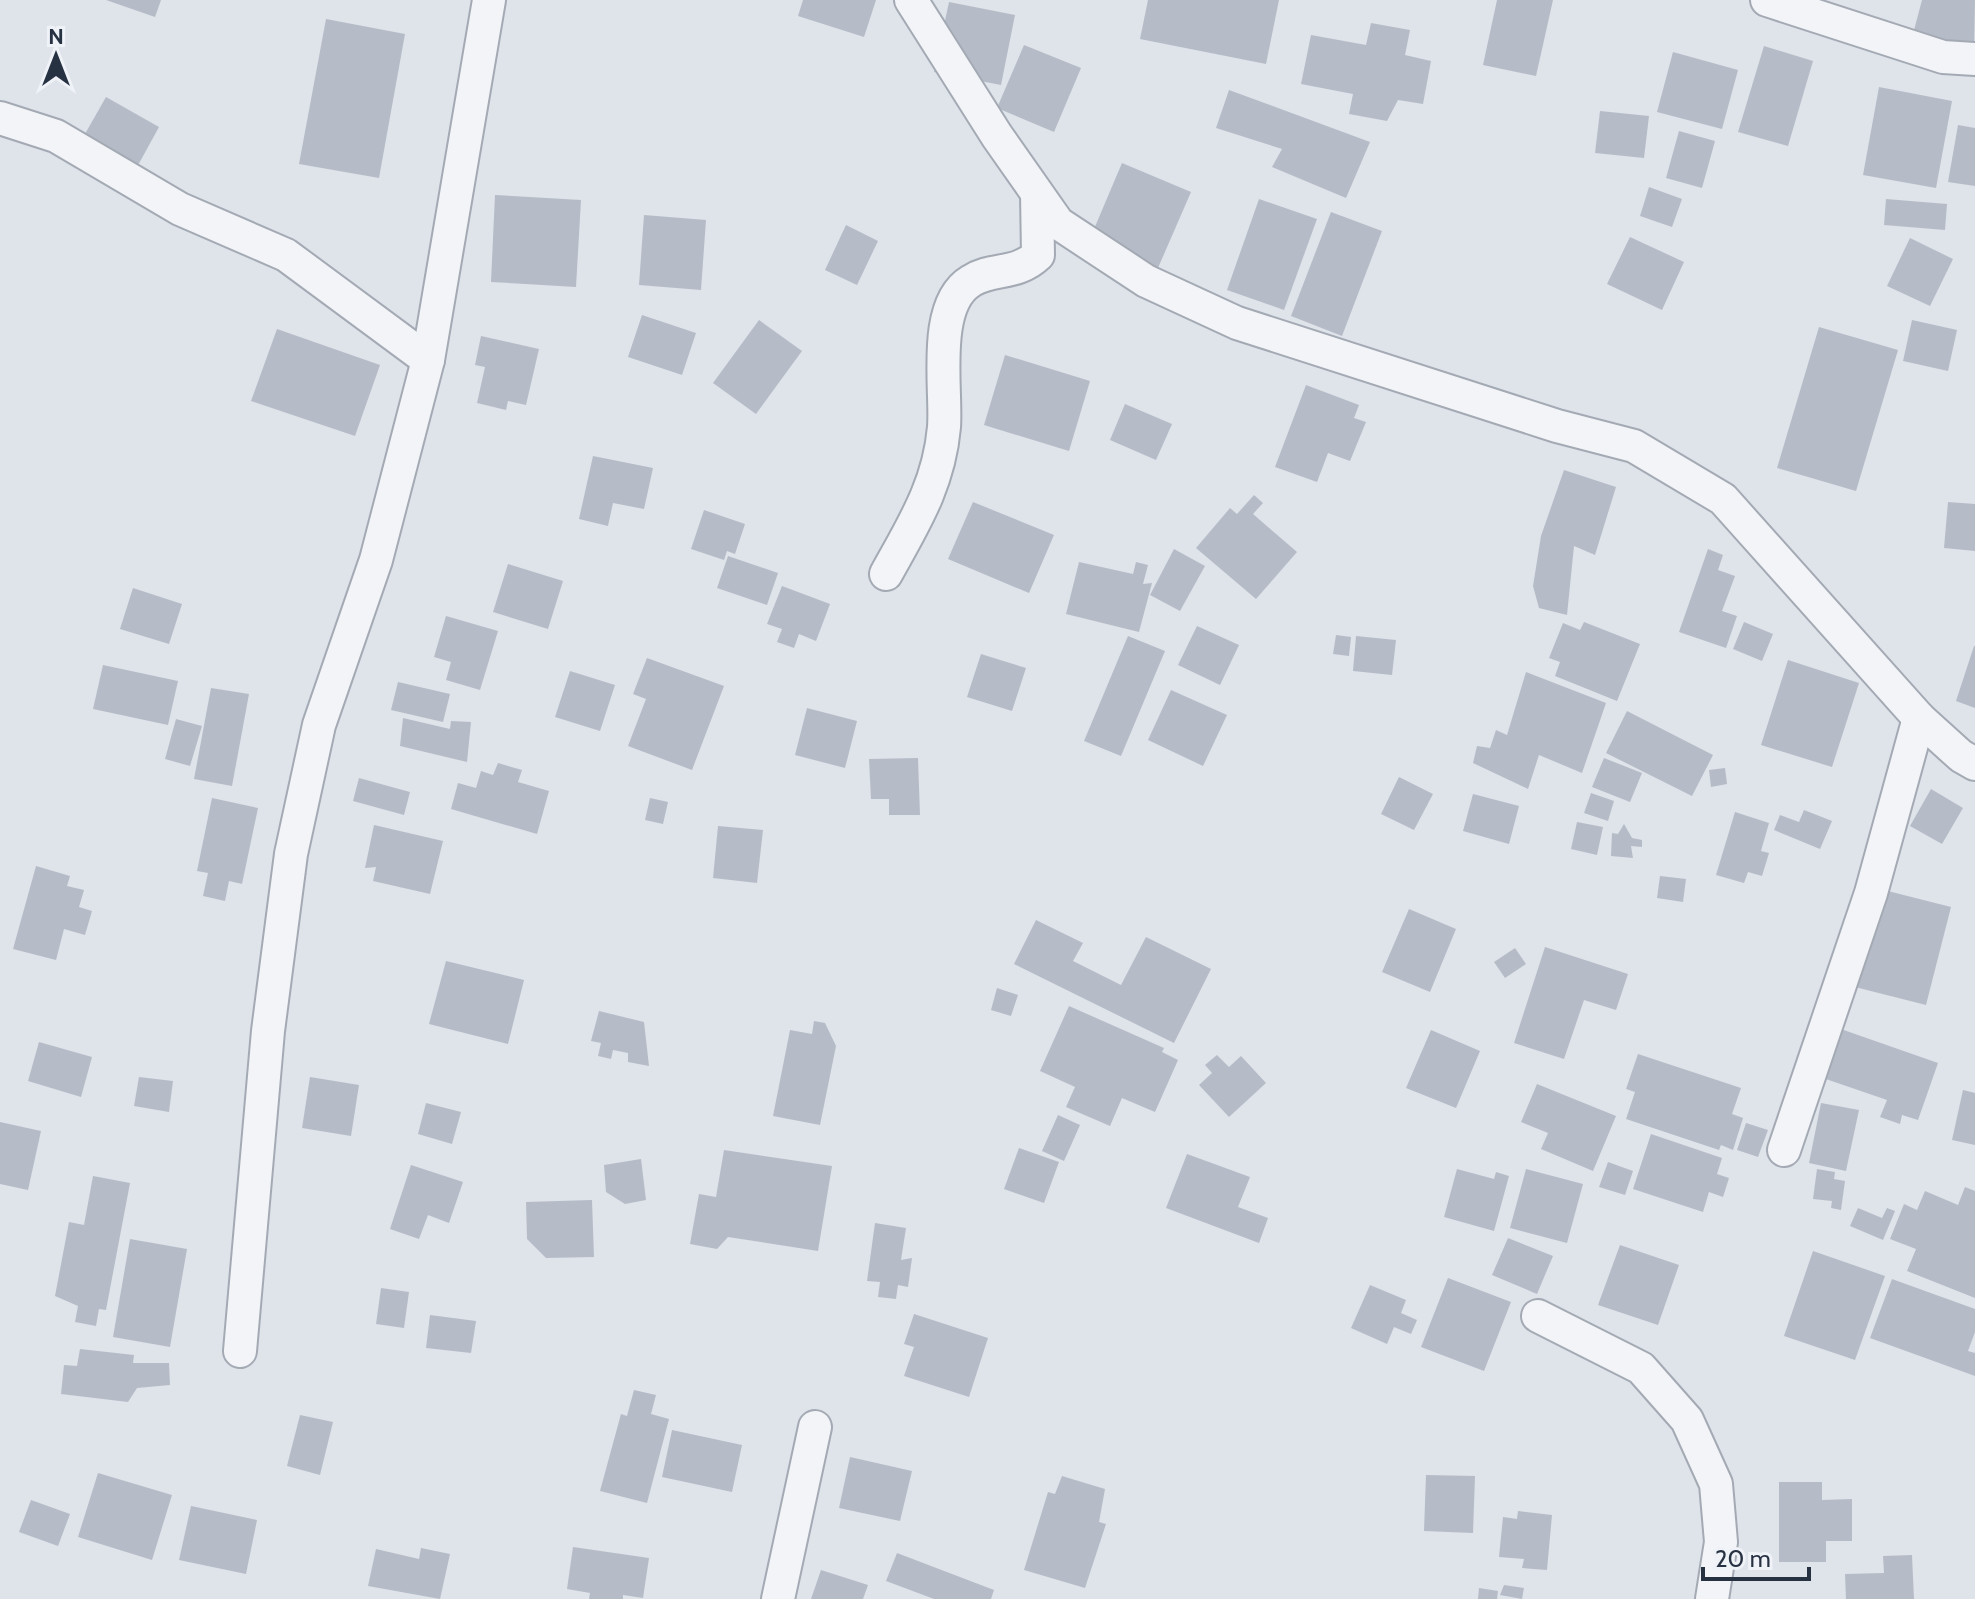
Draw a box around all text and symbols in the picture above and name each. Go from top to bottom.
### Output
north arrow [16,16,96,96]
text: N [48,23,64,50]
scale bar [1703,1531,1809,1581]
text: 20 m [1715,1544,1771,1573]

